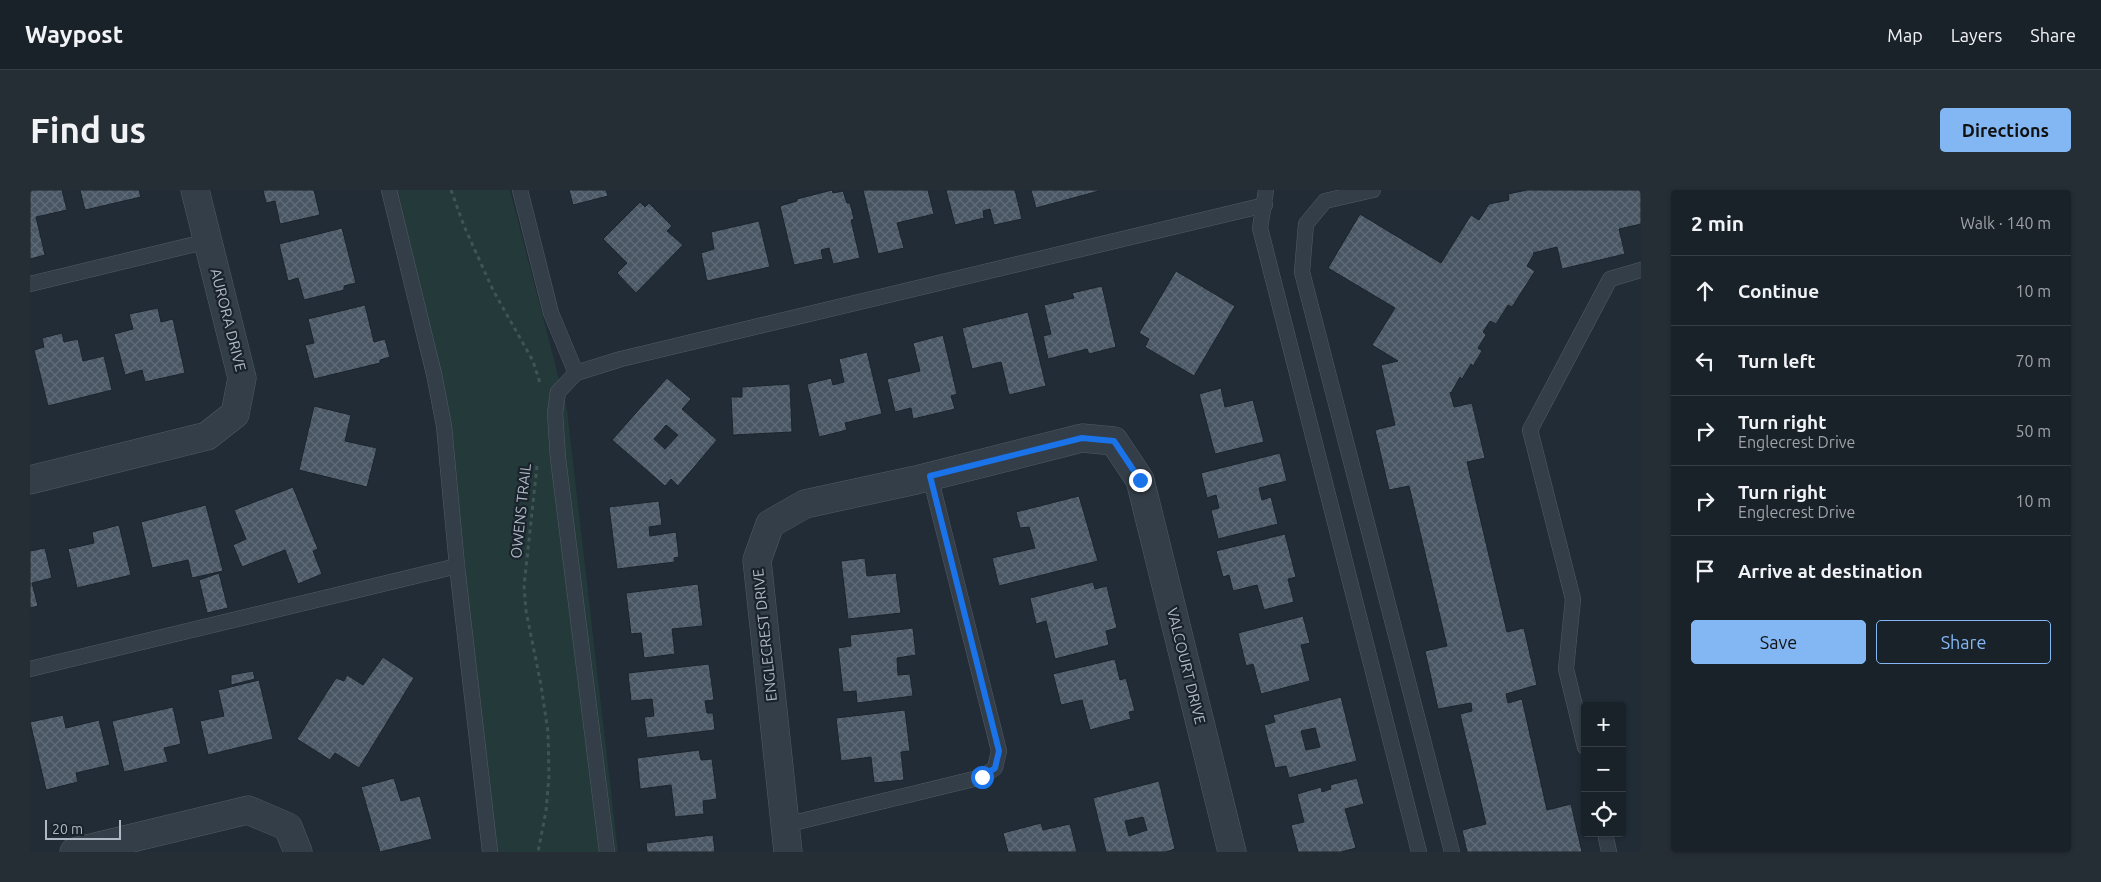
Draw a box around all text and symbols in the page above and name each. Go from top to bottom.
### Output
text: Waypost [25,21,123,48]
text: Map [1887,25,1923,45]
text: Layers [1951,25,2002,45]
text: Share [2030,25,2076,45]
button: Directions [1940,108,2071,152]
text: Find us [30,110,146,150]
text: 2 min [1691,211,1744,235]
text: Walk · 140 m [1960,214,2051,232]
street label: AURORA DRIVE [207,267,250,373]
icon: ahead [1691,277,1719,305]
text: Continue [1738,280,1819,302]
text: 10 m [2015,282,2051,300]
icon: left [1691,347,1719,375]
text: Turn left [1738,350,1816,372]
text: 70 m [2015,352,2051,370]
text: Turn right [1738,411,1826,433]
icon: right [1691,417,1719,445]
text: 50 m [2015,422,2051,440]
text: Englecrest Drive [1738,433,1855,451]
street label: OWENS TRAIL [507,462,534,559]
route end [1129,469,1152,492]
text: Turn right [1738,481,1826,503]
icon: right [1691,487,1719,515]
text: 10 m [2015,492,2051,510]
text: Englecrest Drive [1738,503,1855,521]
icon: arrive [1691,557,1719,585]
text: Arrive at destination [1738,560,1923,582]
street label: ENGLECREST DRIVE [749,568,780,702]
street label: VALCOURT DRIVE [1164,606,1209,726]
button: Save [1691,620,1866,664]
button: Share [1876,620,2051,664]
map controls [1581,702,1626,837]
button: + [1581,702,1626,747]
button: − [1581,747,1626,792]
route start [971,766,994,789]
button: locate [1581,792,1626,837]
scale bar [45,817,121,840]
text: 20 m [52,821,83,837]

